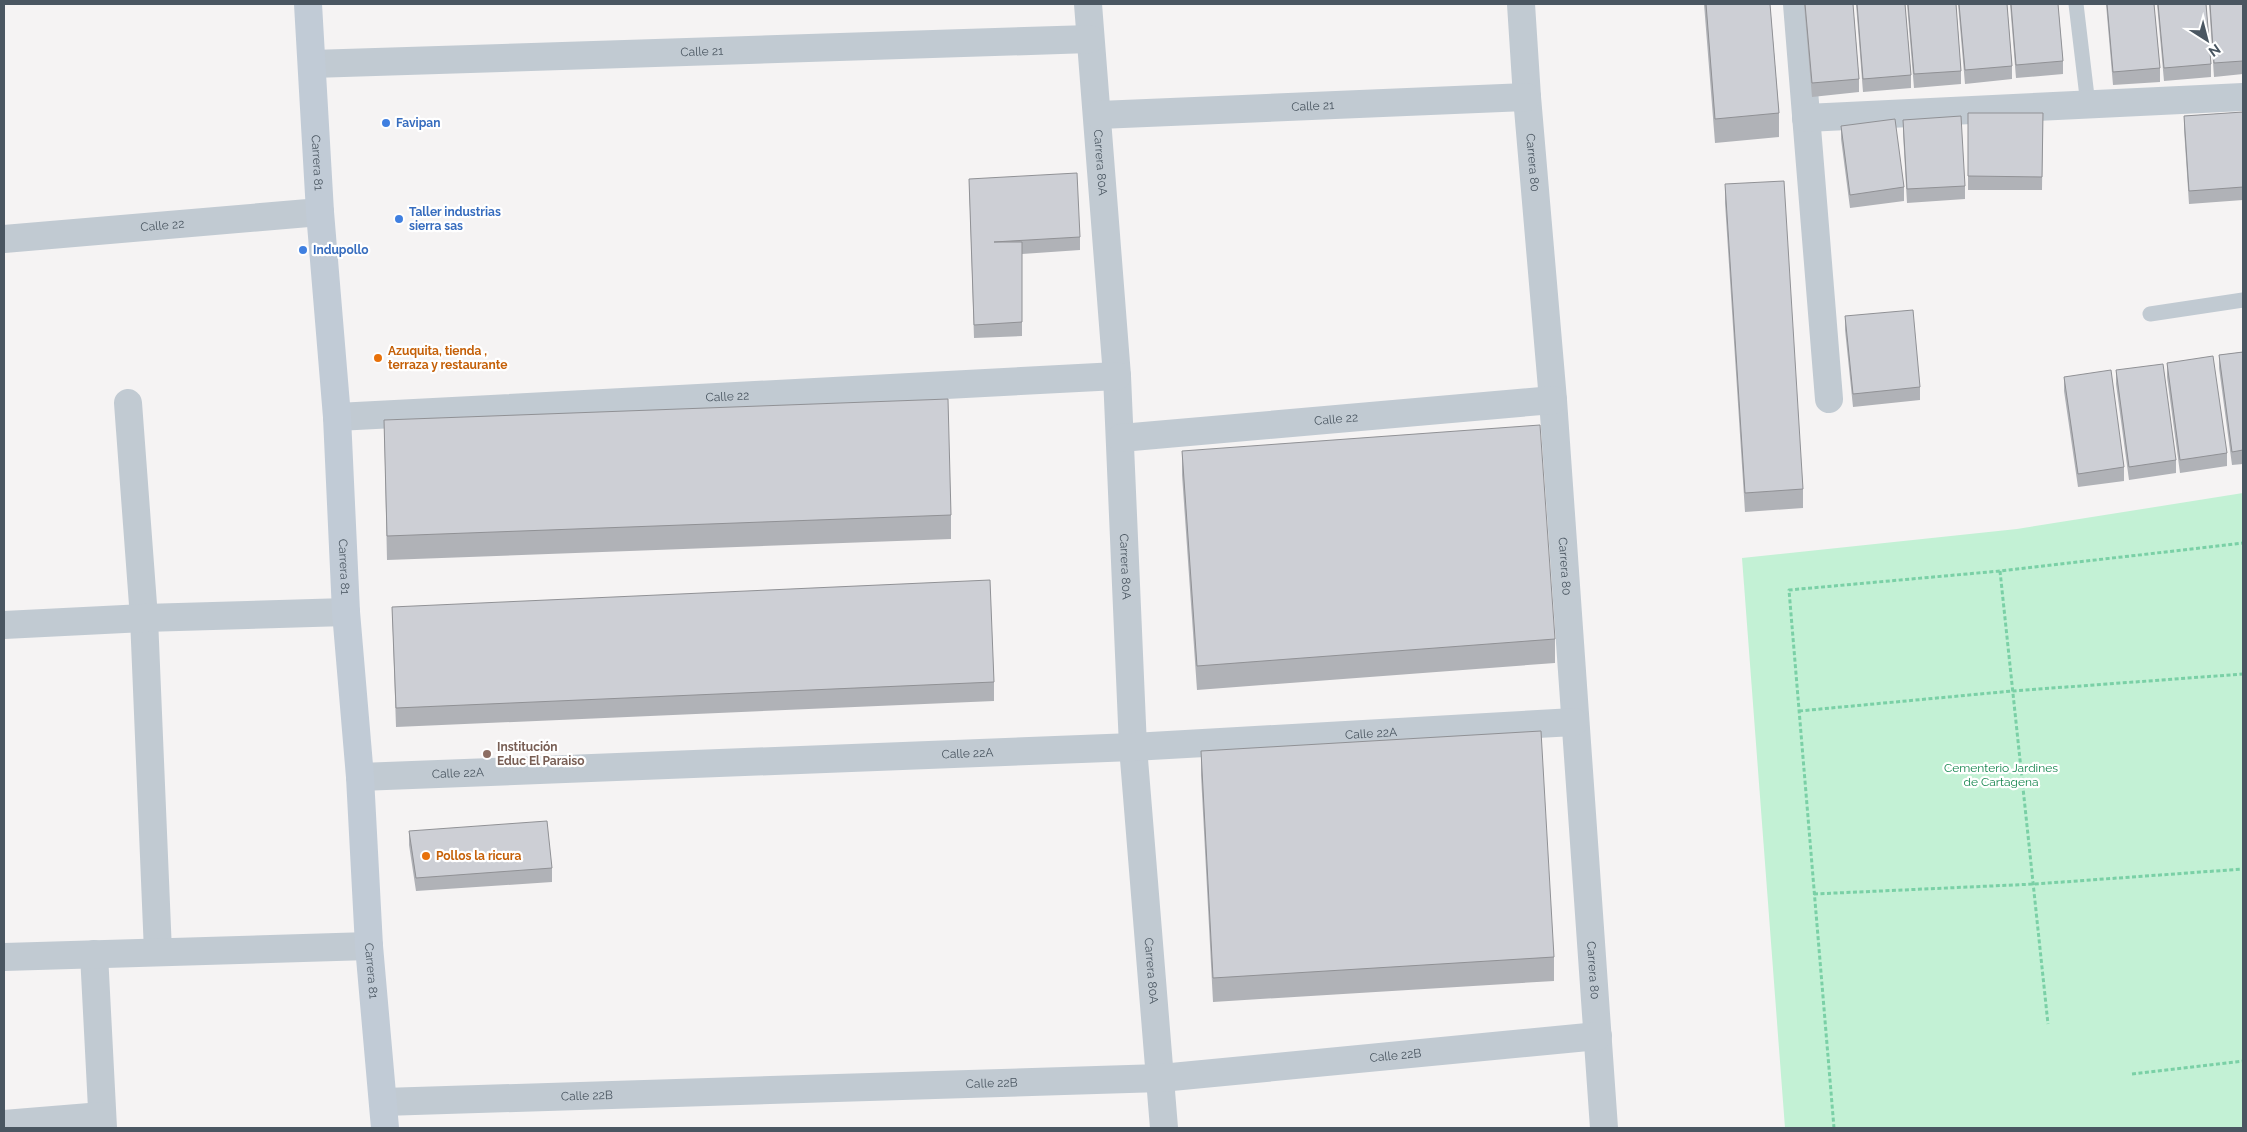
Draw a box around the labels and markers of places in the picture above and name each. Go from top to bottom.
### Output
place label: Favipan [396,116,440,130]
marker: Favipan [380,117,392,129]
place label: Taller industrias sierra sas [409,205,501,233]
marker: Taller industrias sierra sas [393,213,405,225]
place label: Indupollo [313,243,369,257]
marker: Indupollo [297,244,309,256]
place label: Azuquita, tienda , terraza y restaurante [388,344,507,372]
marker: Azuquita, tienda , terraza y restaurante [372,352,384,364]
place label: Institución Educ El Paraiso [497,740,585,768]
marker: Institución Educ El Paraiso [481,748,493,760]
place label: Pollos la ricura [436,849,521,863]
marker: Pollos la ricura [420,850,432,862]

